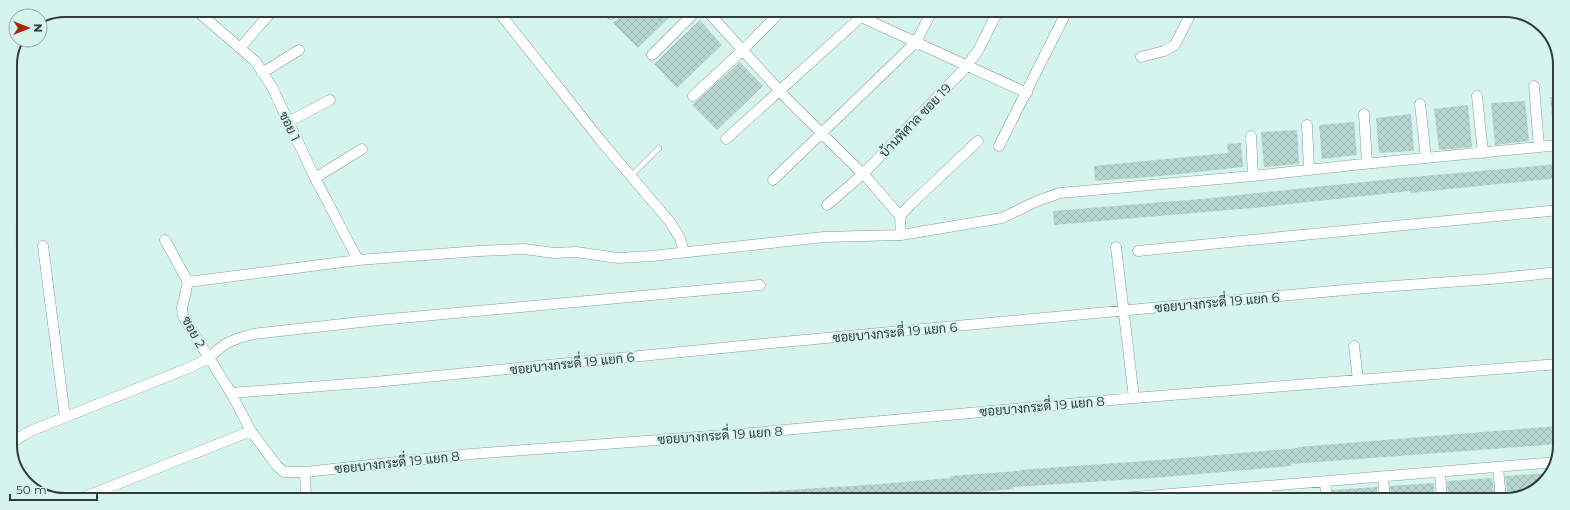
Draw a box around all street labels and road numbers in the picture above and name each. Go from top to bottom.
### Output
street label: บ้านพิศาล ซอย 19 [875,79,954,160]
street label: ซอย 1 [276,108,304,144]
street label: ซอยบางกระดี่ 19 แยก 6 [1154,285,1280,315]
street label: ซอย 2 [179,313,209,351]
street label: ซอยบางกระดี่ 19 แยก 6 [832,315,958,345]
street label: ซอยบางกระดี่ 19 แยก 6 [508,345,635,378]
street label: ซอยบางกระดี่ 19 แยก 8 [978,389,1105,419]
street label: ซอยบางกระดี่ 19 แยก 8 [656,419,783,447]
street label: ซอยบางกระดี่ 19 แยก 8 [333,443,460,477]

